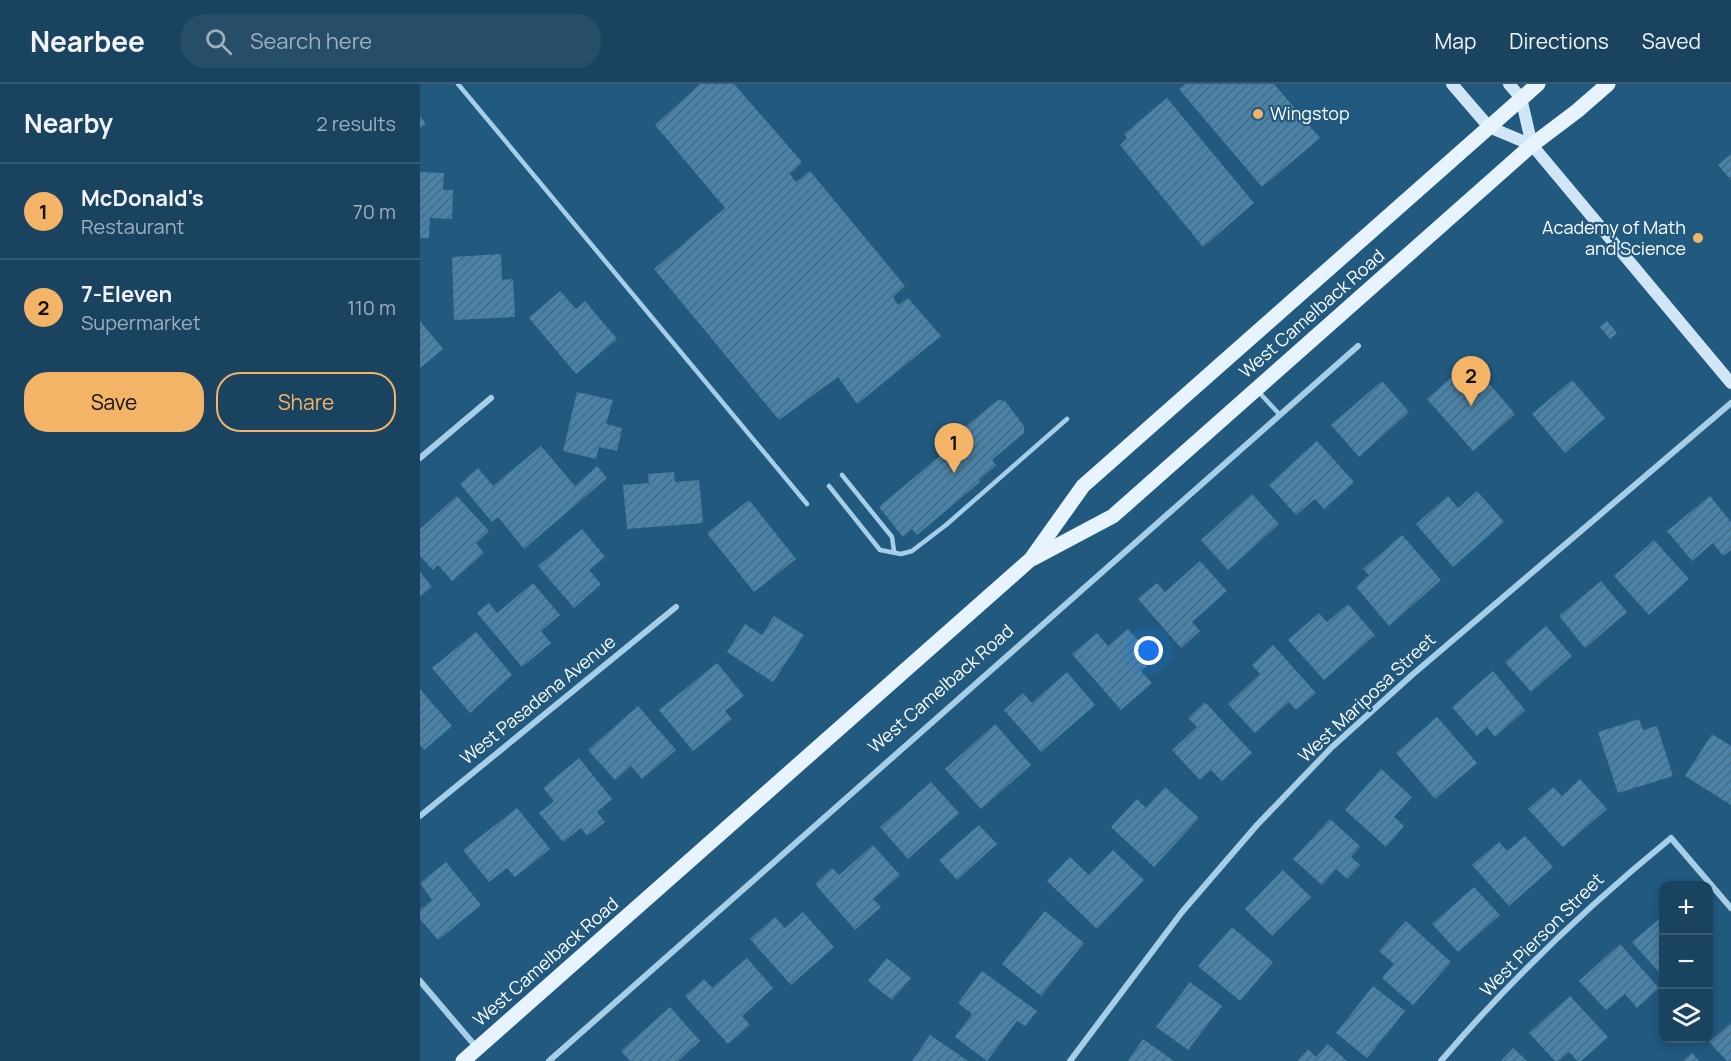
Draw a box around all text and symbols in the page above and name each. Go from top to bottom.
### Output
search box [181,14,601,68]
text: Nearbee [30,22,145,60]
icon: search [202,25,235,58]
text: Search here [250,26,372,56]
text: Map [1435,27,1476,55]
text: Directions [1509,27,1609,55]
text: Saved [1642,27,1701,55]
place label: Wingstop [1270,101,1350,125]
text: Nearby [24,105,113,141]
marker: Wingstop [1251,107,1265,121]
text: 2 results [316,110,396,137]
text: McDonald's [81,183,204,213]
text: 1 [39,198,48,225]
text: 70 m [353,198,396,225]
text: Restaurant [81,213,185,240]
place label: Academy of Math and Science [1542,215,1686,260]
marker: Academy of Math and Science [1691,231,1705,245]
street label: West Camelback Road [1234,243,1389,383]
text: 7-Eleven [81,279,172,309]
text: 2 [38,294,49,321]
text: 110 m [347,294,396,321]
text: Supermarket [81,309,201,336]
pin: 2 [1452,356,1490,406]
button: Save [24,372,204,432]
button: Share [216,372,396,432]
pin: 1 [934,424,974,473]
street label: West Camelback Road [863,618,1018,758]
street label: West Mariposa Street [1292,627,1440,767]
street label: West Pasadena Avenue [455,629,620,769]
your location [1134,636,1163,665]
street label: West Pierson Street [1474,867,1608,1001]
map controls [1659,881,1713,1043]
button: + [1659,881,1713,935]
street label: West Camelback Road [468,891,623,1031]
button: − [1659,935,1713,989]
button: layers [1659,989,1713,1043]

